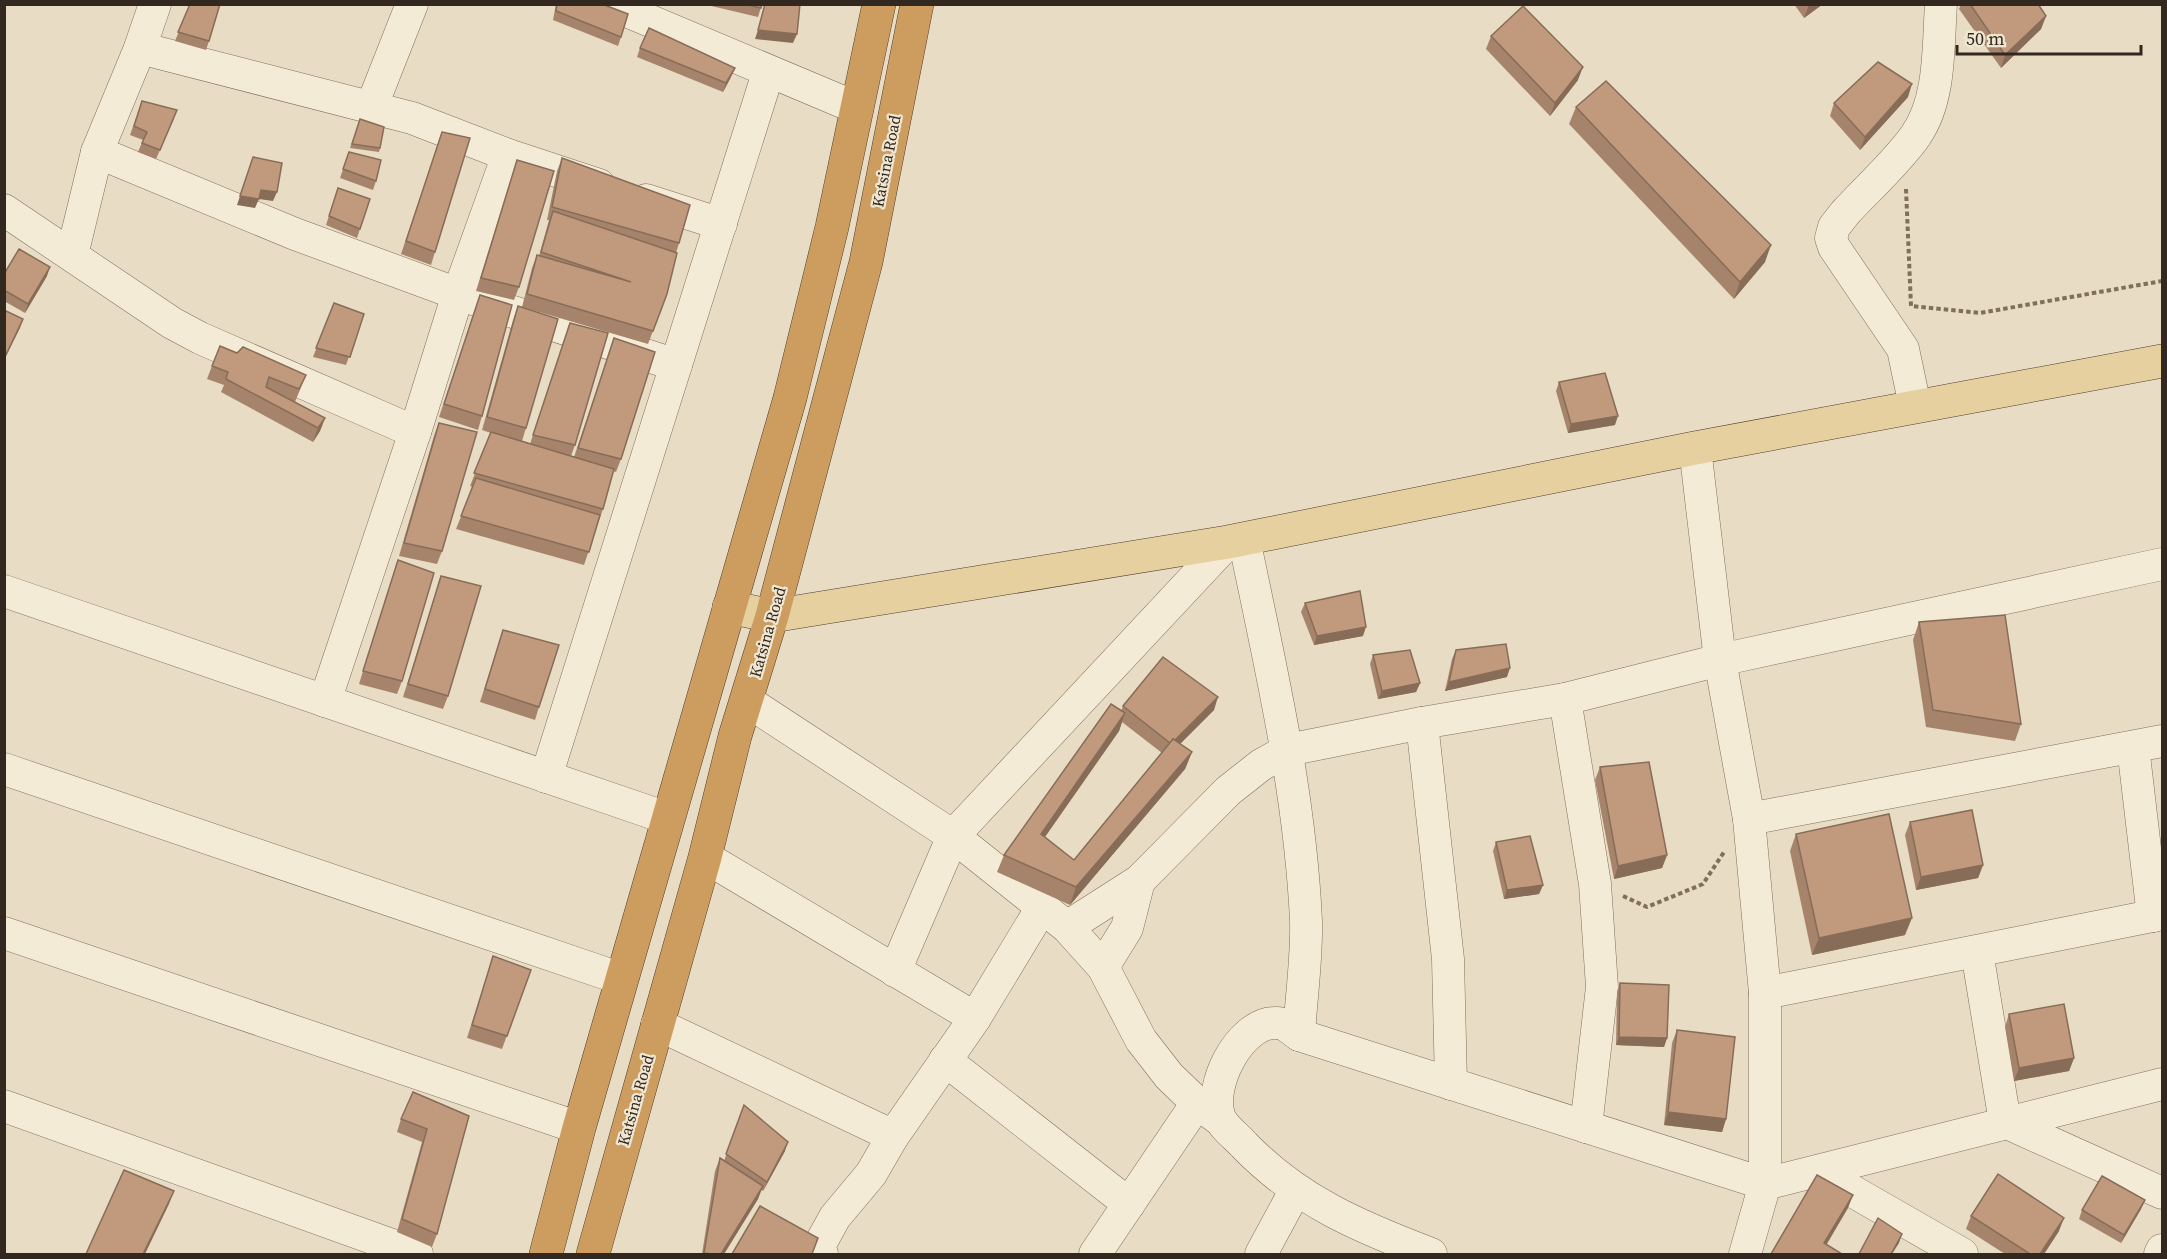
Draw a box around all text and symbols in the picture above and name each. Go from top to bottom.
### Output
scale bar [1957,18,2142,56]
text: 50 m [1966,26,2004,51]
street label: Katsina Road [866,113,906,209]
street label: Katsina Road [744,584,790,680]
street label: Katsina Road [612,1052,658,1148]

